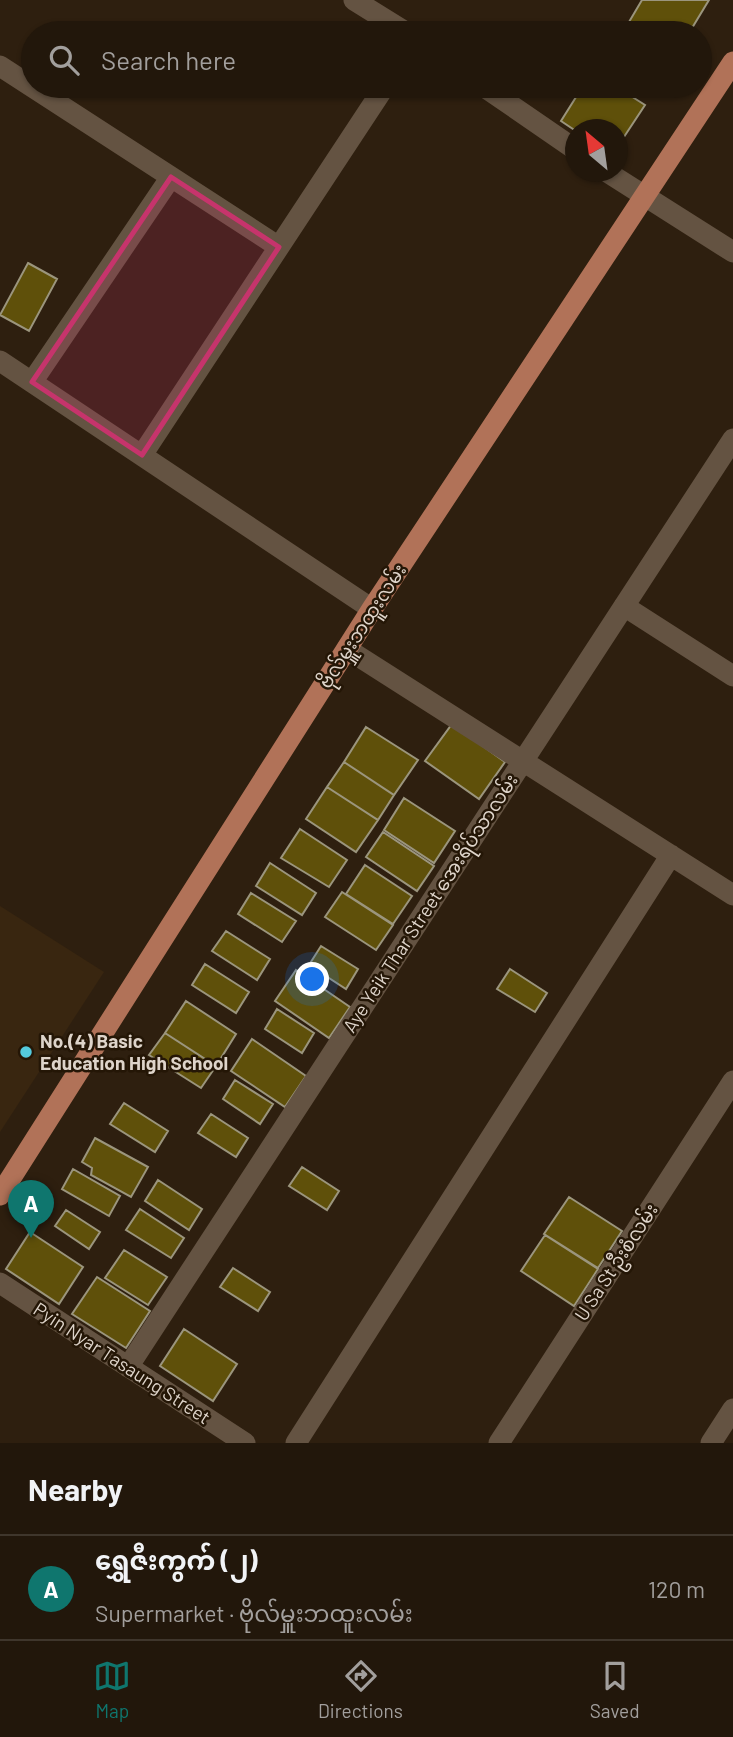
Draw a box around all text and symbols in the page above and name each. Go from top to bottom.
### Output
search box [21,21,712,98]
icon: search [45,41,83,79]
text: Search here [101,44,236,75]
north arrow [565,119,628,182]
street label: ဗိုလ်မှူးဘထူးလမ်း [311,558,415,696]
street label: Aye Yeik Thar Street အေးရိပ်သာလမ်း [336,768,526,1039]
your location [295,962,329,996]
place label: No.(4) Basic Education High School [40,1029,228,1074]
marker: No.(4) Basic Education High School [18,1044,34,1060]
pin: A [8,1180,54,1238]
street label: U Sa St ဦးစံလမ်း [567,1198,666,1327]
street label: Pyin Nyar Tasaung Street [30,1297,215,1428]
text: Nearby [28,1471,123,1507]
text: ရွှေဇီးကွက် (၂) [95,1544,258,1575]
text: A [43,1575,59,1603]
text: 120 m [648,1575,705,1603]
text: Supermarket · ဗိုလ်မှူးဘထူးလမ်း [95,1599,413,1627]
tab: Map [93,1657,131,1722]
tab: Directions [318,1657,403,1722]
tab: Saved [590,1657,640,1722]

